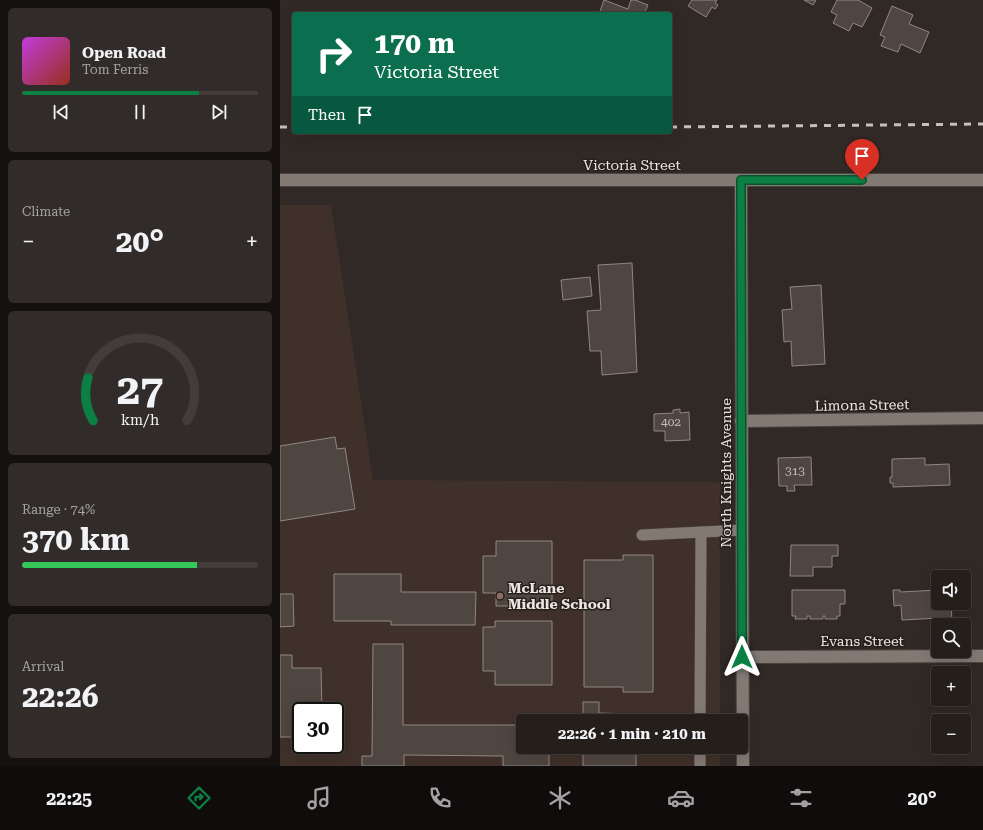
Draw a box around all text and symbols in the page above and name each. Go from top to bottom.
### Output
text: 170 m [374,27,455,60]
icon: right [308,28,360,80]
text: Open Road [82,44,166,62]
text: Victoria Street [374,61,499,82]
text: Tom Ferris [82,62,148,77]
icon: previous [50,101,72,123]
icon: pause [129,101,151,123]
icon: next [208,101,230,123]
icon: arrive [354,104,376,126]
text: Then [308,106,346,124]
pin [845,139,879,180]
icon: arrive [851,145,873,167]
street label: Victoria Street [583,157,681,173]
text: Climate [22,204,70,219]
text: 20° [116,224,164,259]
text: − [22,229,34,254]
text: + [246,229,258,254]
text: 27 [117,365,163,414]
street label: Limona Street [814,396,910,414]
street label: North Knights Avenue [718,398,734,548]
text: km/h [121,412,159,428]
house number: 402 [661,415,681,429]
house number: 313 [785,464,805,478]
text: Range · 74% [22,502,95,517]
text: 370 km [22,522,130,557]
map controls [931,570,971,754]
button: sound [931,570,971,610]
place label: McLane Middle School [508,580,611,612]
marker: McLane Middle School [495,591,505,601]
button: search [931,618,971,658]
street label: Evans Street [820,633,904,649]
position arrow [721,636,763,678]
text: Arrival [22,659,64,674]
button: + [931,666,971,706]
text: 22:26 [22,679,99,714]
speed limit sign: 30 [292,702,344,754]
button: − [931,714,971,754]
text: 22:26 · 1 min · 210 m [558,725,706,743]
icon: directions [185,784,213,812]
icon: music [305,784,333,812]
icon: phone [426,784,454,812]
icon: climate [546,784,574,812]
icon: car [667,784,695,812]
icon: filters [787,784,815,812]
text: 22:25 [46,788,92,809]
text: 20° [908,788,937,809]

